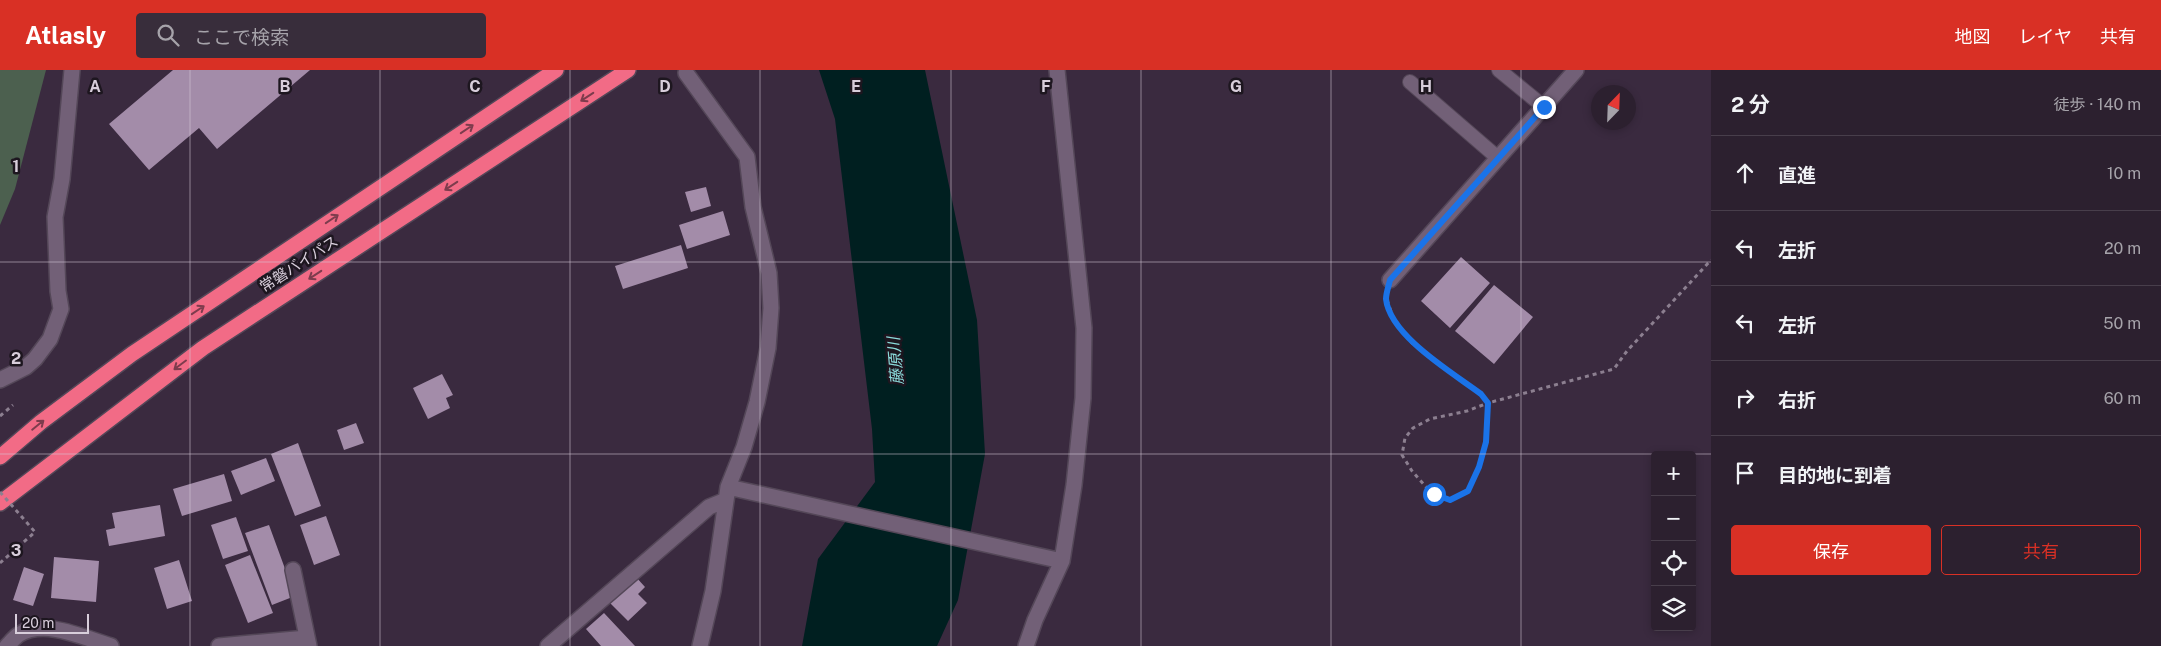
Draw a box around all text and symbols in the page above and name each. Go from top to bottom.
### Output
search box [136,13,486,58]
text: Atlasly [25,21,106,49]
icon: search [154,21,182,49]
text: ここで検索 [194,26,289,48]
text: 地図 [1955,26,1991,47]
text: レイヤ [2019,26,2072,47]
text: 共有 [2100,26,2136,47]
text: A [89,77,101,96]
text: B [280,77,291,96]
text: C [469,77,481,96]
text: D [659,77,671,96]
text: E [851,77,861,96]
text: F [1041,77,1051,96]
text: G [1230,77,1242,96]
text: H [1420,77,1432,96]
north arrow [1591,85,1636,130]
one-way arrow [581,92,595,102]
text: 2 分 [1731,92,1770,117]
text: 徒歩 · 140 m [2054,95,2141,114]
route end [1533,96,1556,119]
one-way arrow [460,124,474,134]
text: 1 [13,157,19,176]
icon: ahead [1731,159,1759,187]
text: 直進 [1778,164,1816,186]
text: 10 m [2107,164,2141,183]
one-way arrow [445,181,459,191]
one-way arrow [325,214,339,224]
street label: 常磐バイパス [256,232,341,295]
icon: left [1731,234,1759,262]
text: 左折 [1778,239,1816,261]
text: 20 m [2104,239,2141,258]
one-way arrow [309,270,323,280]
one-way arrow [190,305,204,315]
icon: left [1731,309,1759,337]
text: 左折 [1778,314,1816,336]
text: 50 m [2103,314,2141,333]
water label: 藤原川 [884,334,907,386]
text: 2 [11,349,21,368]
one-way arrow [173,360,187,370]
icon: right [1731,384,1759,412]
text: 右折 [1778,389,1816,411]
text: 60 m [2104,389,2141,408]
one-way arrow [31,420,44,431]
map controls [1651,451,1696,631]
button: + [1651,451,1696,496]
icon: arrive [1731,459,1759,487]
text: 目的地に到着 [1778,464,1892,486]
route start [1423,483,1446,506]
button: − [1651,496,1696,541]
button: 保存 [1731,525,1931,575]
button: 共有 [1941,525,2141,575]
text: 3 [11,541,21,560]
button: locate [1651,541,1696,586]
button: layers [1651,586,1696,631]
scale bar [15,611,89,634]
text: 20 m [22,615,54,631]

